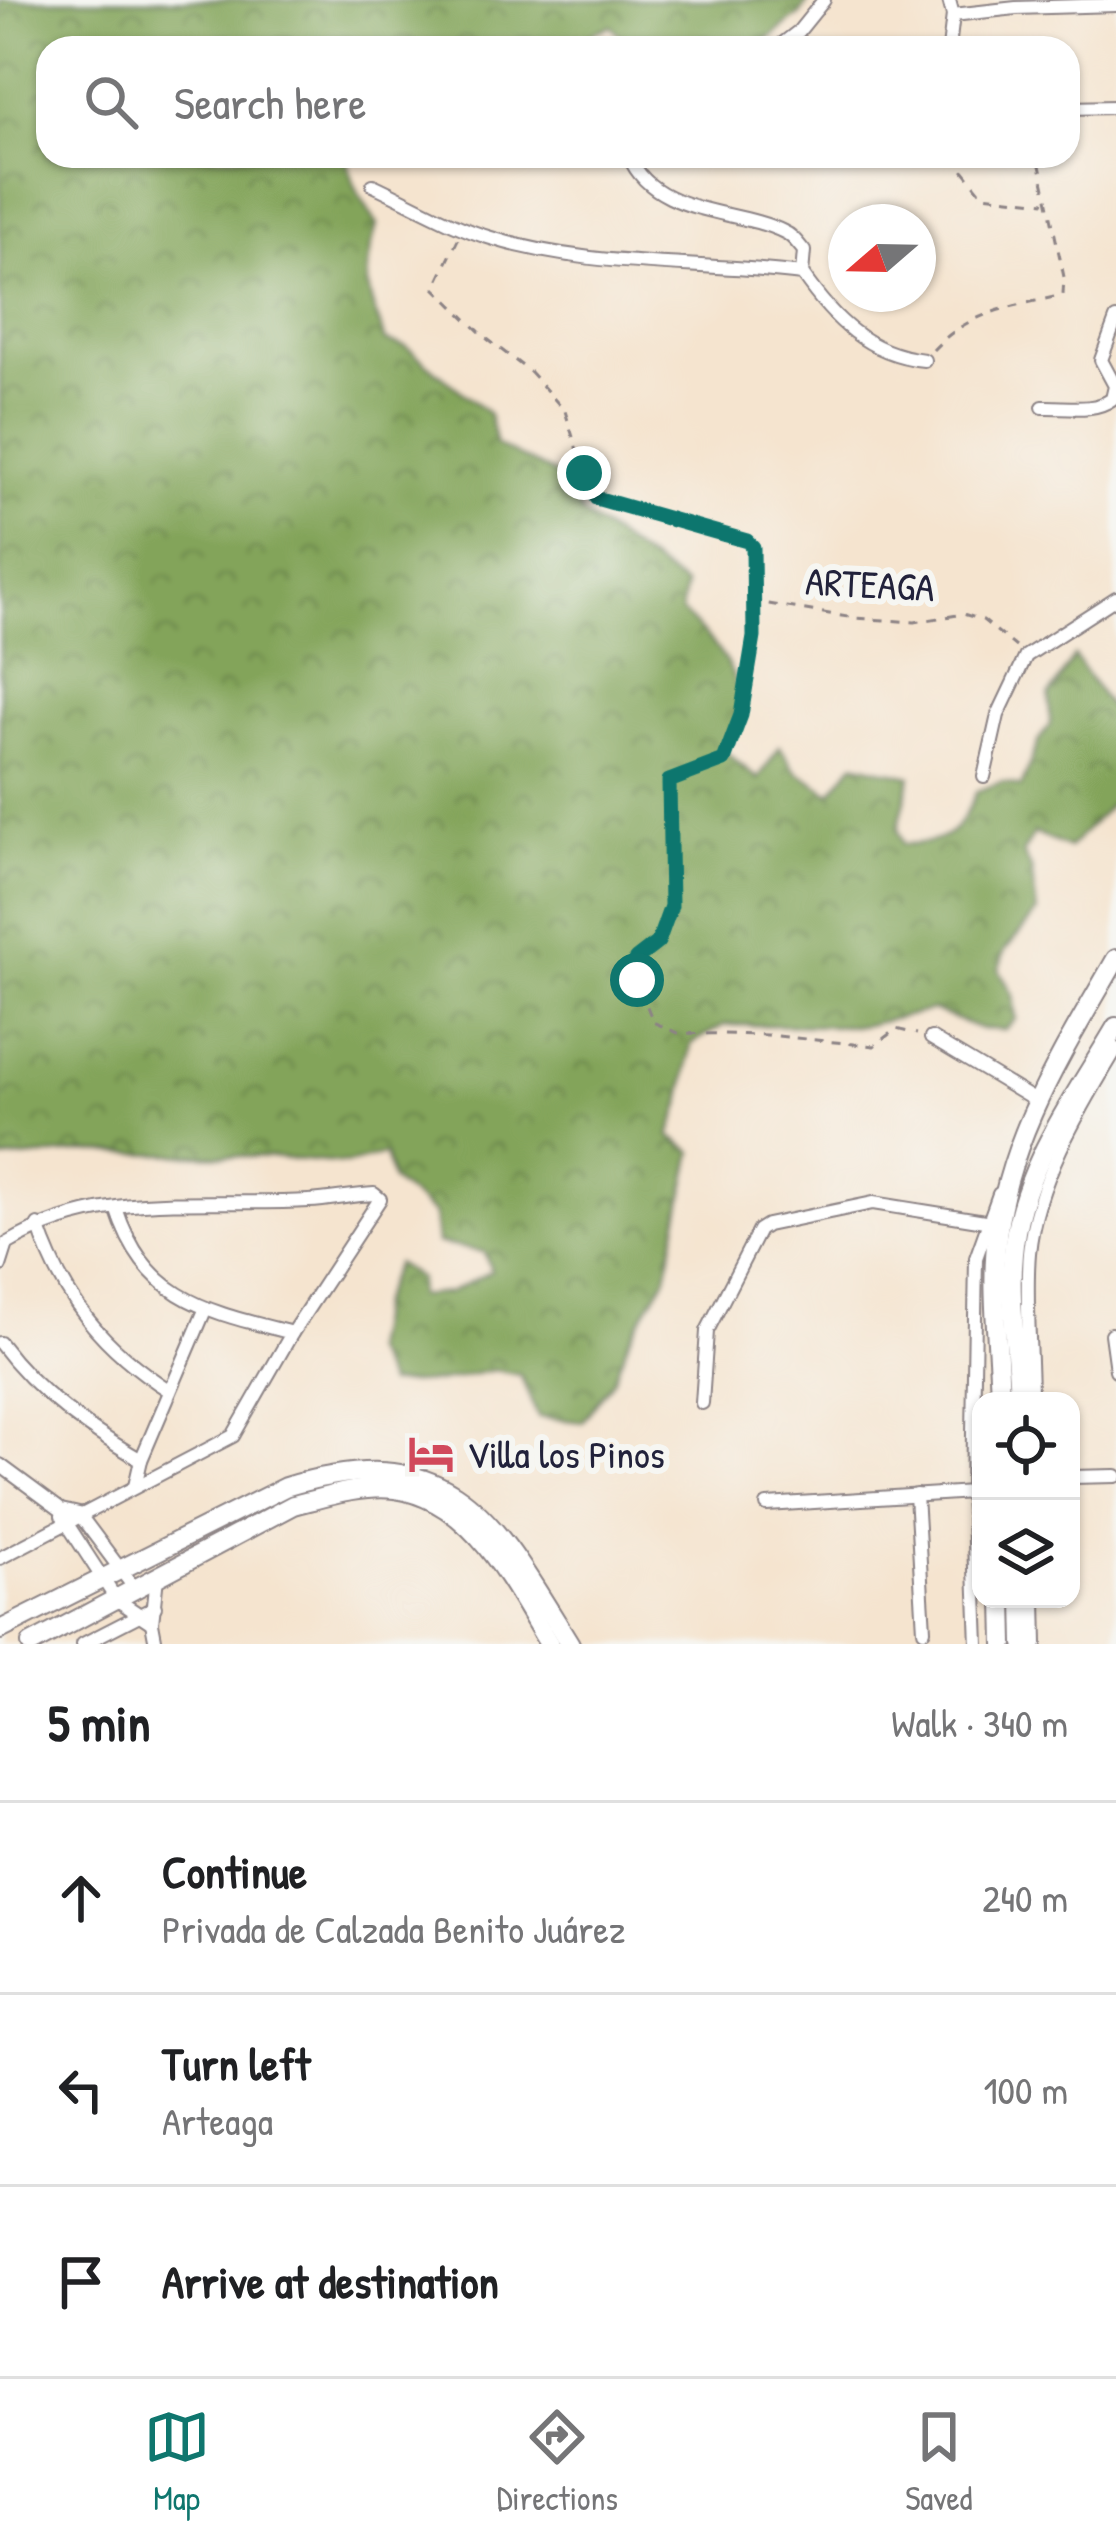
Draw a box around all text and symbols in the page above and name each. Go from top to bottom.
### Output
search box [36,36,1080,168]
icon: search [78,69,144,135]
text: Search here [174,72,366,133]
north arrow [828,204,936,312]
route end [557,446,611,500]
street label: ARTEAGA [804,554,936,613]
route start [610,953,664,1007]
map controls [972,1392,1080,1608]
button: locate [972,1392,1080,1500]
place label: Villa los Pinos [467,1427,665,1480]
hotel icon: Villa los Pinos [406,1429,456,1479]
button: layers [972,1500,1080,1608]
text: 5 min [48,1688,150,1757]
text: Walk · 340 m [891,1696,1068,1749]
text: Continue [162,1841,307,1902]
icon: ahead [48,1865,114,1931]
text: 240 m [982,1871,1068,1924]
text: Privada de Calzada Benito Juárez [162,1902,625,1955]
text: Turn left [162,2033,311,2094]
icon: left [48,2057,114,2123]
text: 100 m [983,2063,1068,2116]
text: Arteaga [162,2094,273,2147]
icon: arrive [48,2249,114,2315]
text: Arrive at destination [162,2251,499,2312]
tab: Map [144,2404,210,2520]
tab: Directions [497,2404,618,2520]
tab: Saved [905,2404,972,2520]

